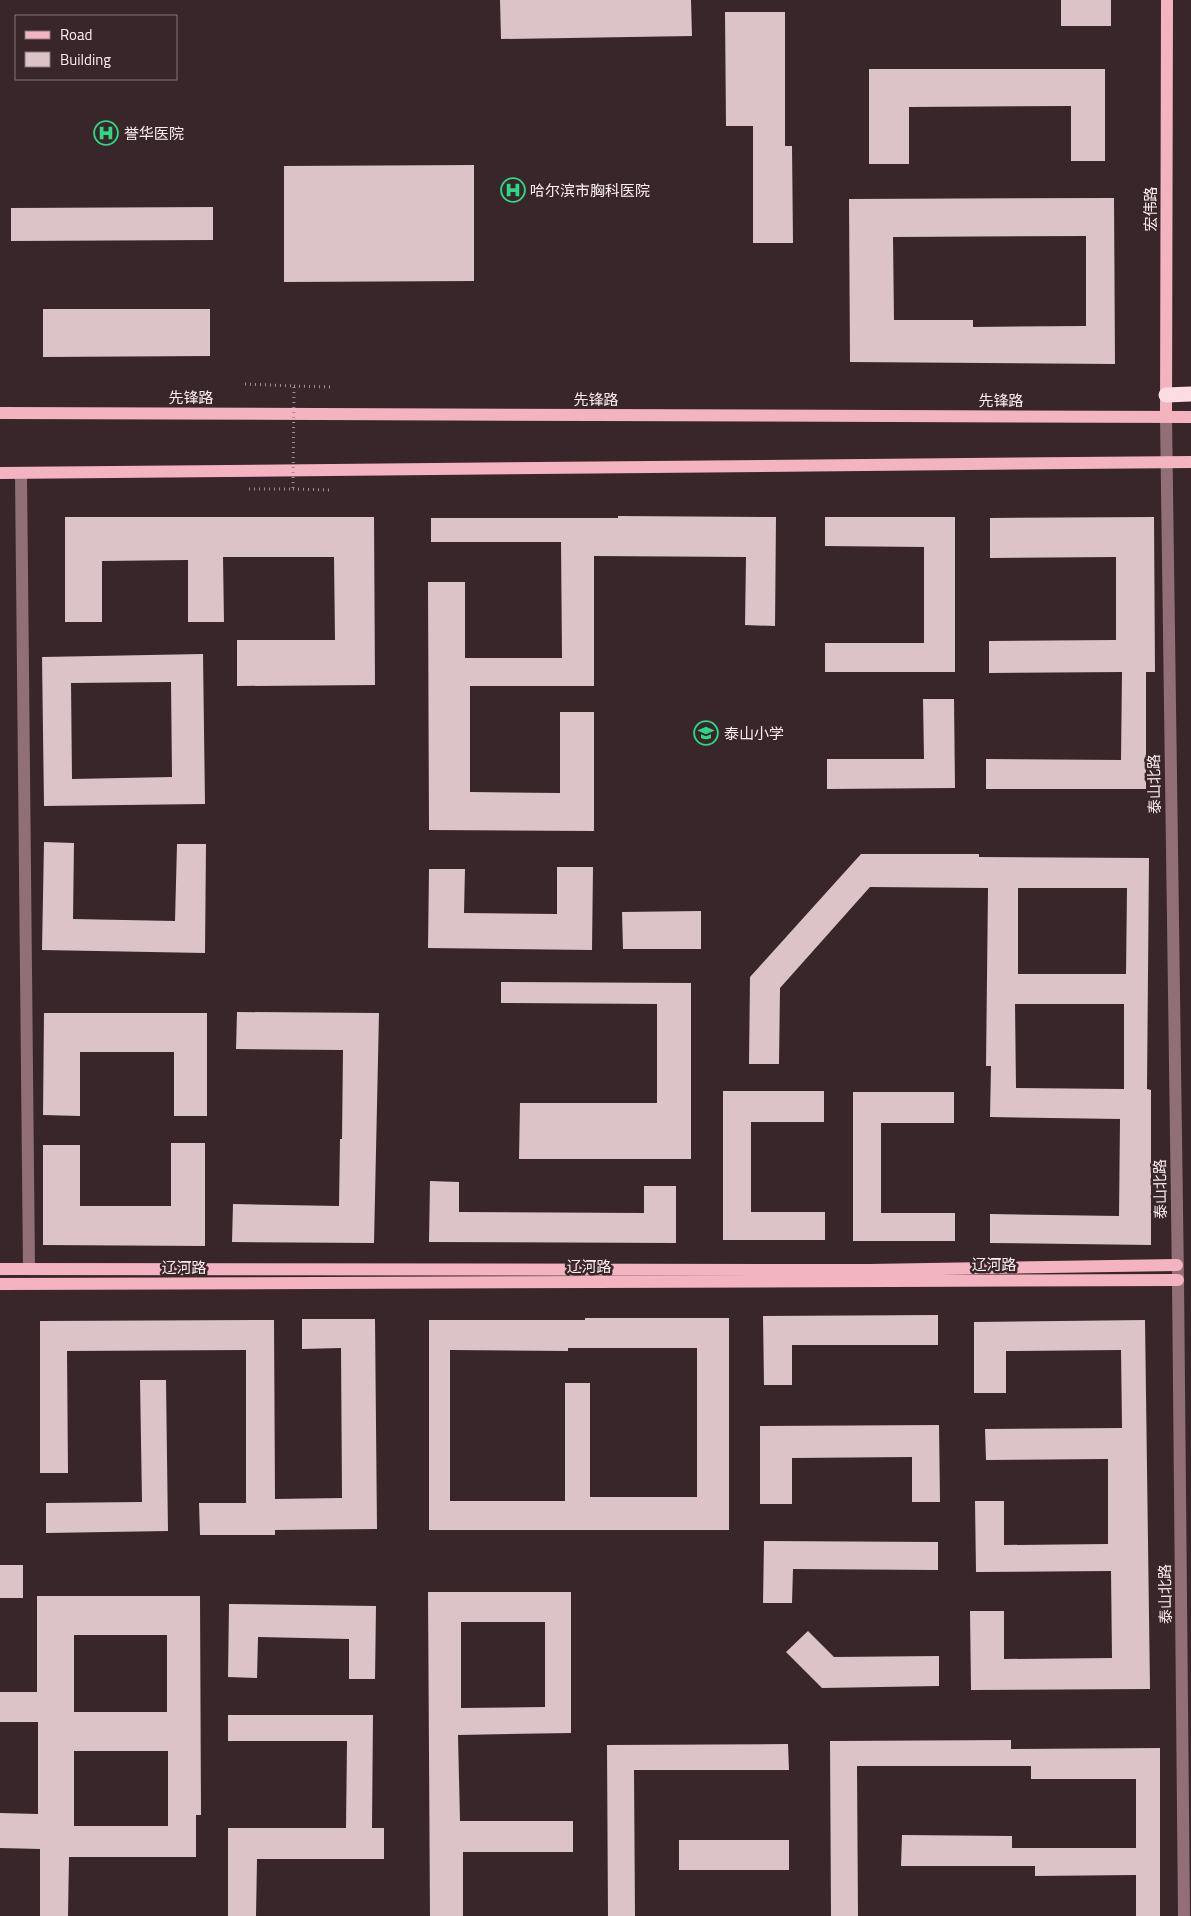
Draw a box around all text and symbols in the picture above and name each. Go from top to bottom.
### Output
legend [15,15,178,80]
text: Road [60,23,92,46]
text: Building [60,48,111,71]
hospital icon: 誉华医院 [93,120,119,146]
place label: 誉华医院 [124,122,184,145]
hospital icon: 哈尔滨市胸科医院 [500,177,526,203]
place label: 哈尔滨市胸科医院 [530,179,650,202]
street label: 宏伟路 [1139,186,1162,232]
street label: 先锋路 [168,386,214,409]
street label: 先锋路 [573,388,619,411]
street label: 先锋路 [978,389,1024,412]
school or university icon: 泰山小学 [693,720,719,746]
place label: 泰山小学 [724,722,784,745]
street label: 泰山北路 [1142,754,1166,814]
street label: 泰山北路 [1148,1159,1172,1219]
street label: 辽河路 [971,1253,1017,1276]
street label: 辽河路 [566,1255,612,1278]
street label: 辽河路 [161,1256,207,1279]
street label: 泰山北路 [1153,1564,1177,1624]

